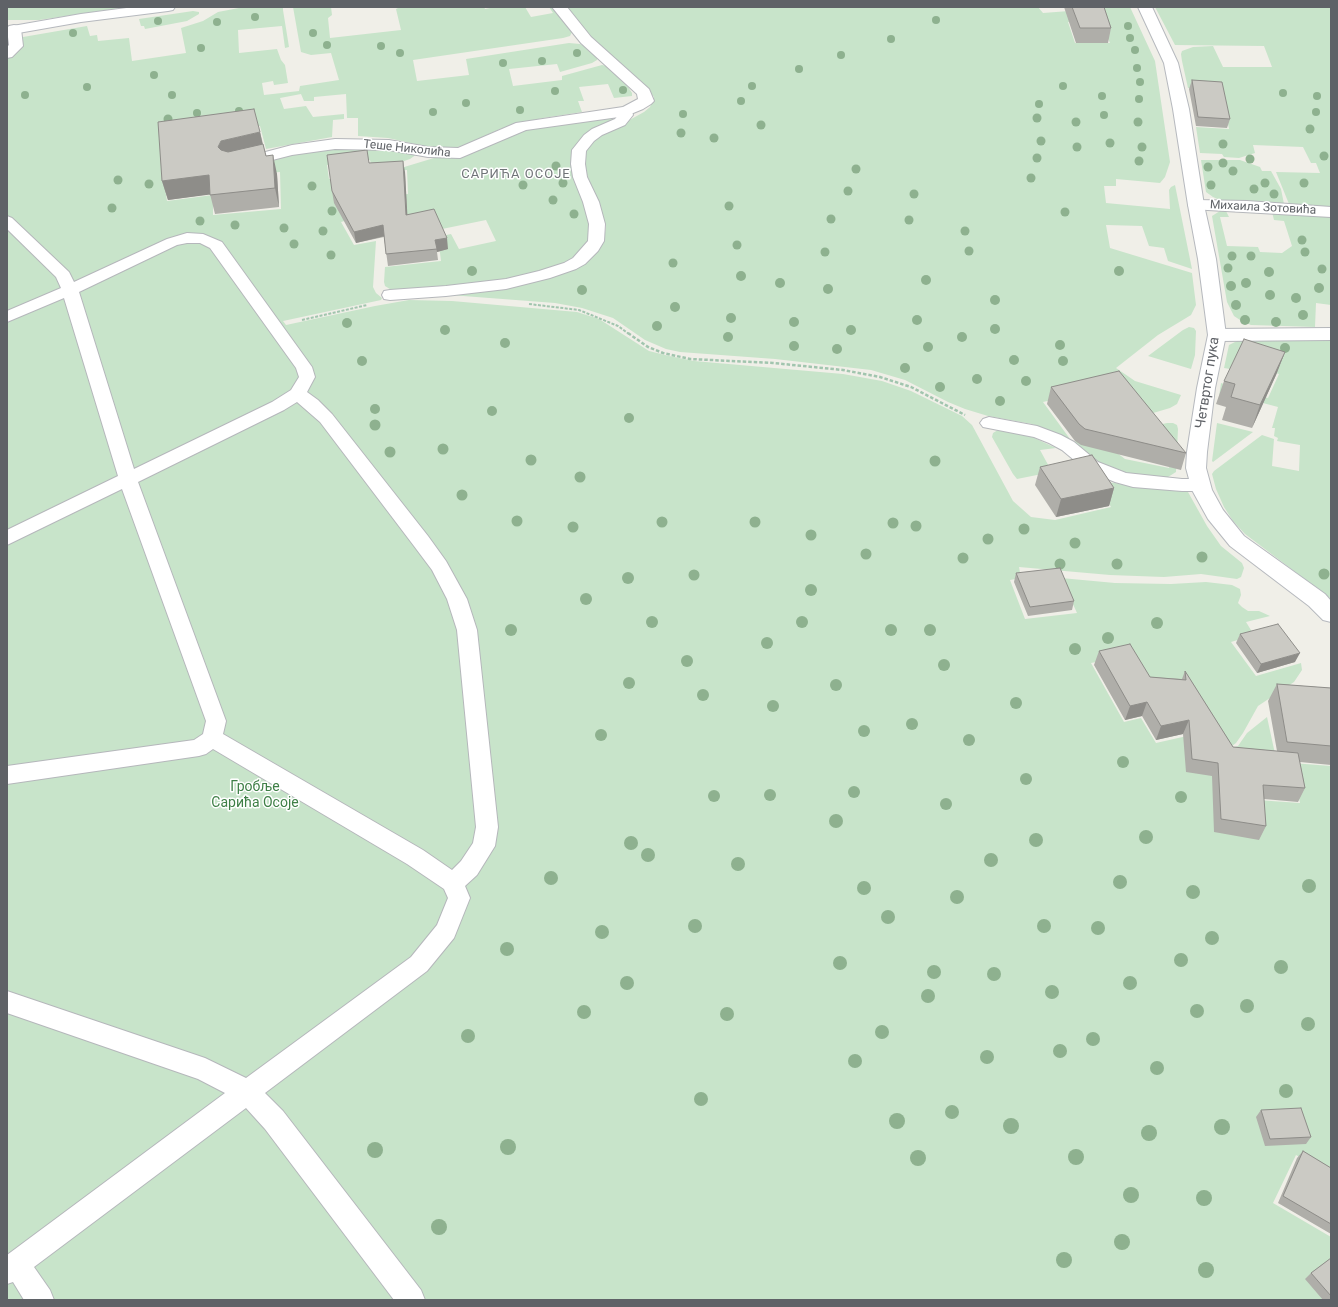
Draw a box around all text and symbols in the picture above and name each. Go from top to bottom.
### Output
street label: Теше Николића [363,137,451,161]
district label: САРИЋА ОСОЈЕ [461,167,571,183]
street label: Михаила Зотовића [1209,198,1317,218]
street label: Четвртог пука [1192,336,1224,430]
park label: Гробље Сарића Осоје [211,779,299,812]

